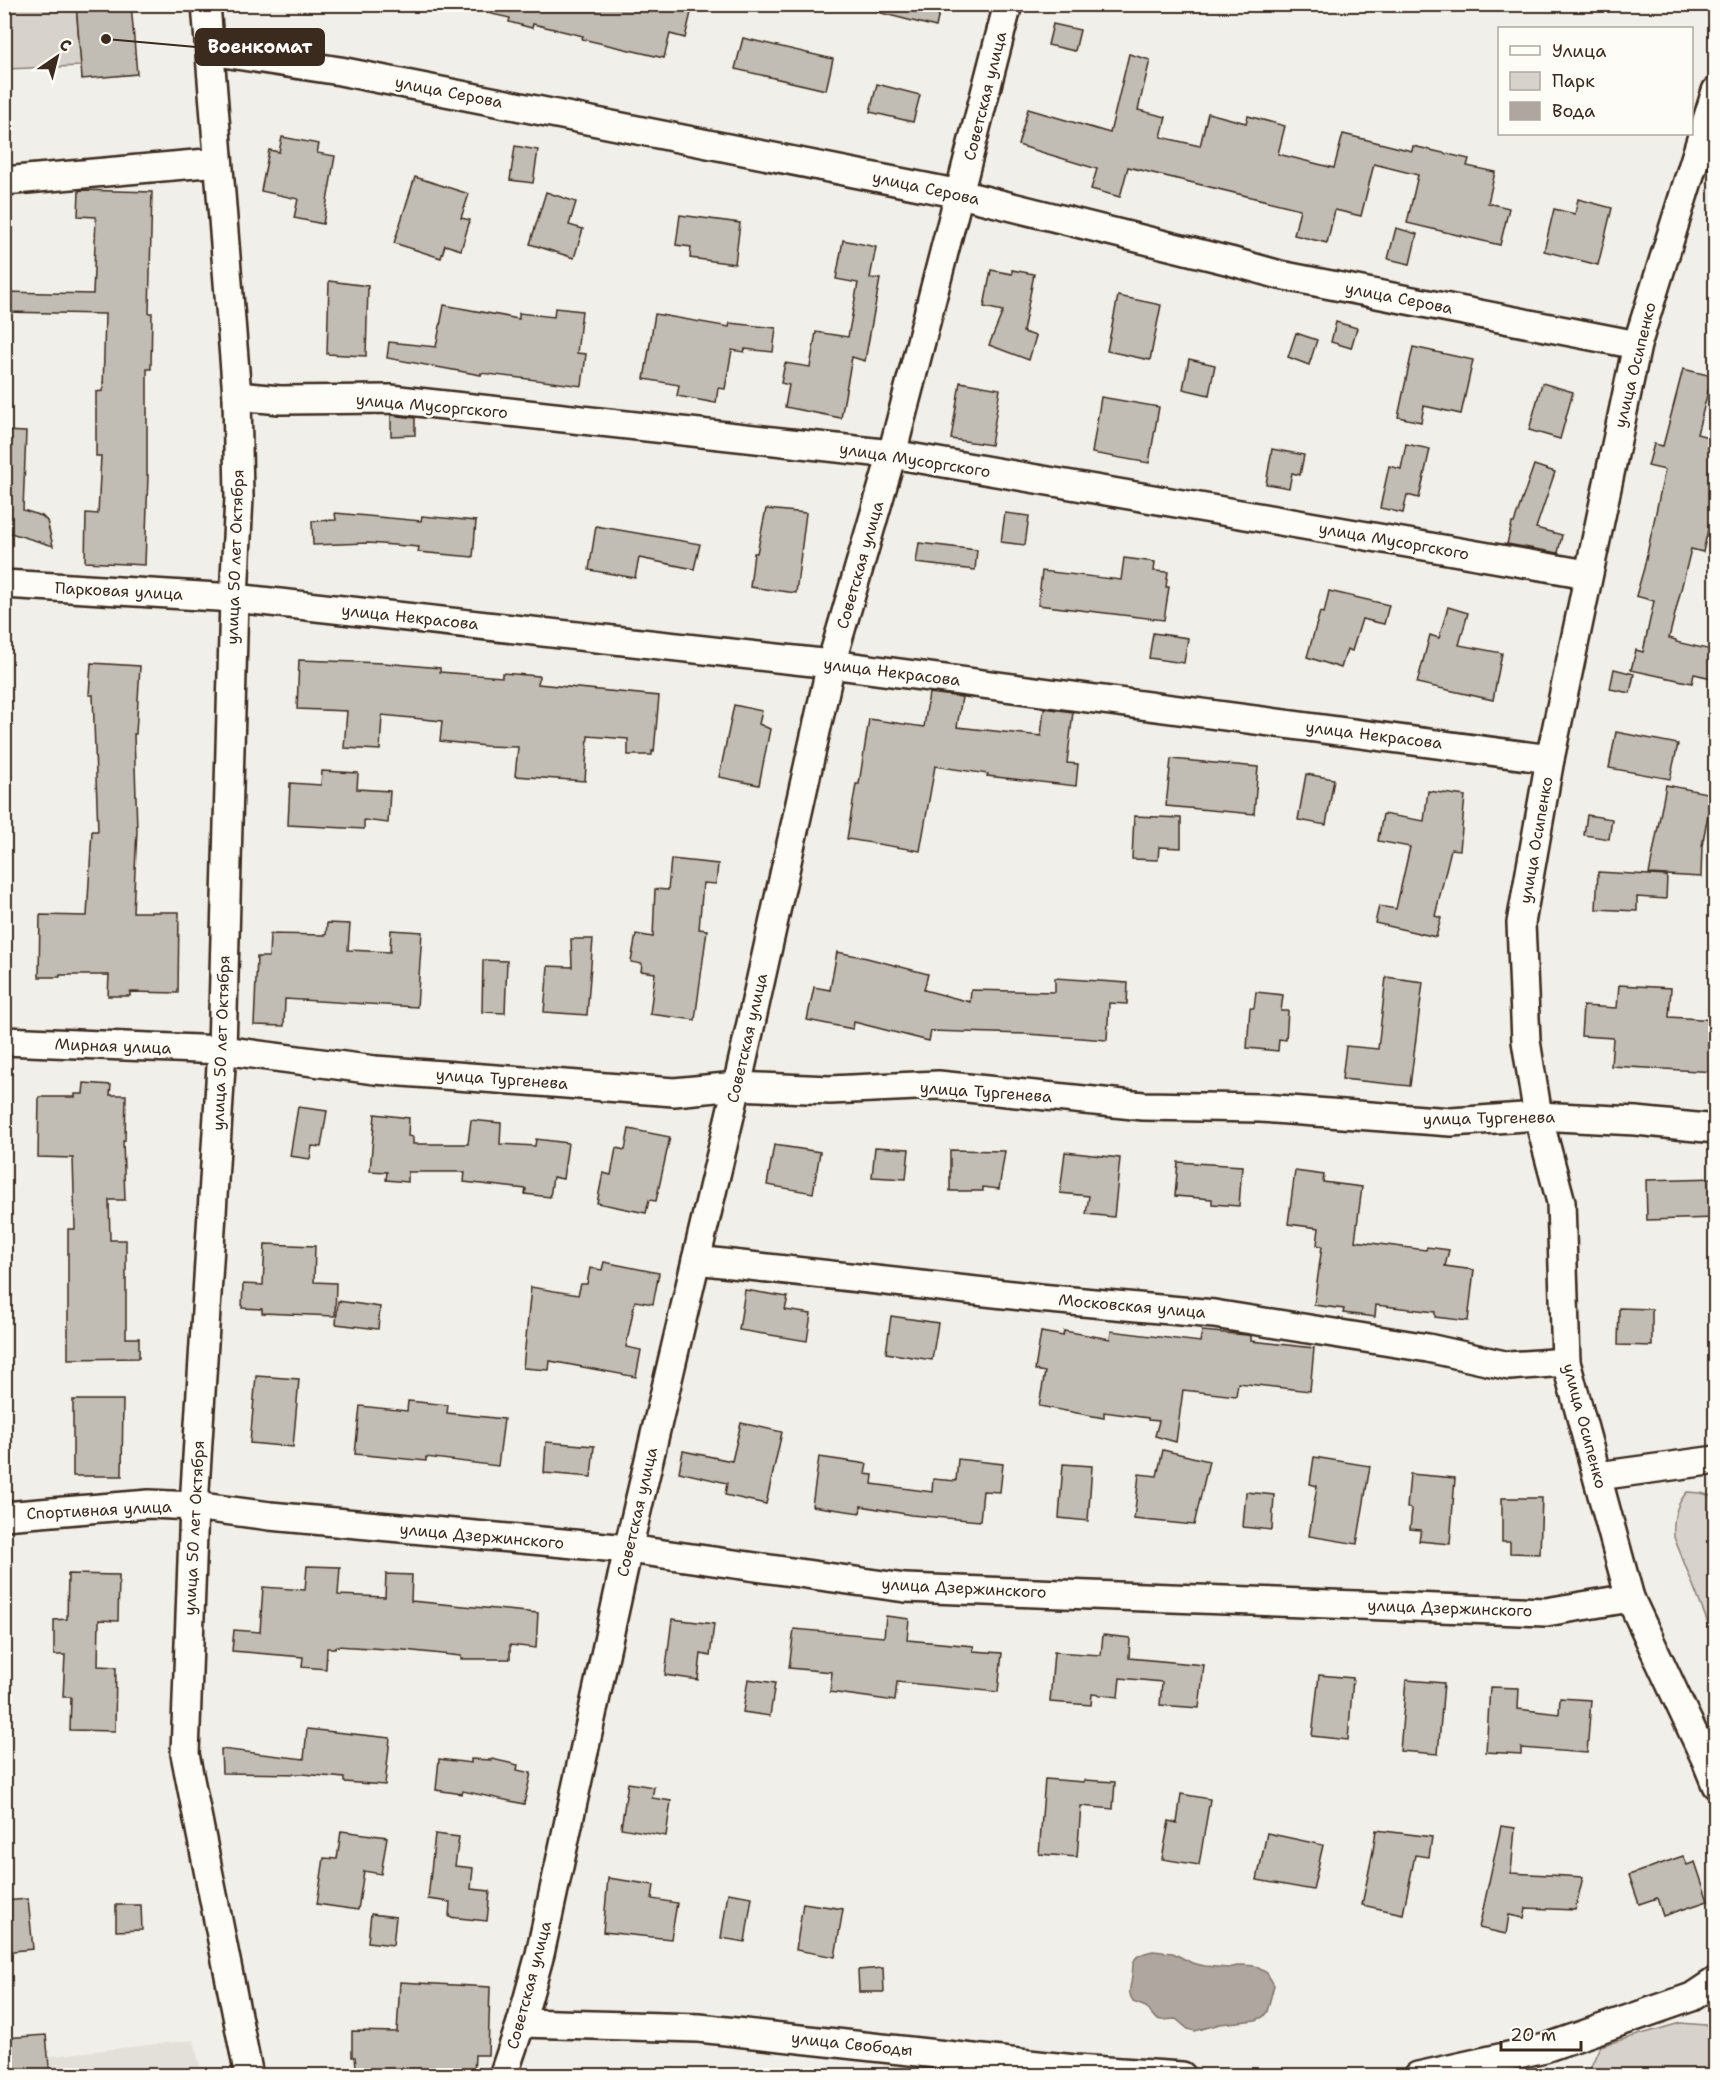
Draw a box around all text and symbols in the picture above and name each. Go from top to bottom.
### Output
north arrow [27,27,87,87]
legend [1498,27,1693,135]
callout: Военкомат [196,29,324,65]
street label: Советская улица [959,29,1011,163]
text: С [55,34,76,57]
text: Военкомат [208,35,312,59]
text: Улица [1552,39,1606,63]
text: Парк [1552,69,1595,93]
street label: улица Серова [393,71,505,113]
text: Вода [1552,99,1595,123]
street label: улица Серова [870,166,982,210]
street label: улица Серова [1343,277,1455,319]
street label: улица Осипенко [1609,300,1661,430]
street label: улица Мусоргского [355,389,509,423]
street label: улица Мусоргского [838,438,992,482]
street label: улица 50 лет Октября [221,469,249,645]
street label: Советская улица [832,498,888,632]
street label: улица Мусоргского [1317,517,1471,565]
street label: Парковая улица [54,577,184,605]
street label: улица Некрасова [341,599,480,635]
street label: улица Некрасова [822,653,962,691]
street label: улица Некрасова [1304,716,1444,754]
street label: улица Осипенко [1514,775,1558,905]
street label: улица 50 лет Октября [207,955,235,1131]
street label: Советская улица [722,971,772,1105]
street label: Мирная улица [54,1033,172,1059]
street label: улица Тургенева [435,1064,569,1094]
street label: улица Тургенева [919,1077,1053,1107]
street label: улица Тургенева [1423,1106,1555,1130]
street label: Московская улица [1057,1289,1207,1323]
street label: улица Осипенко [1558,1361,1612,1491]
street label: улица 50 лет Октября [179,1440,209,1616]
street label: Советская улица [612,1445,662,1579]
street label: Спортивная улица [26,1496,172,1524]
street label: улица Дзержинского [399,1518,565,1554]
street label: улица Дзержинского [881,1573,1047,1603]
street label: улица Дзержинского [1367,1595,1533,1621]
street label: Советская улица [502,1918,556,2052]
scale bar [1501,2014,1580,2052]
text: 20 m [1510,2023,1556,2047]
street label: улица Свободы [790,2027,914,2061]

